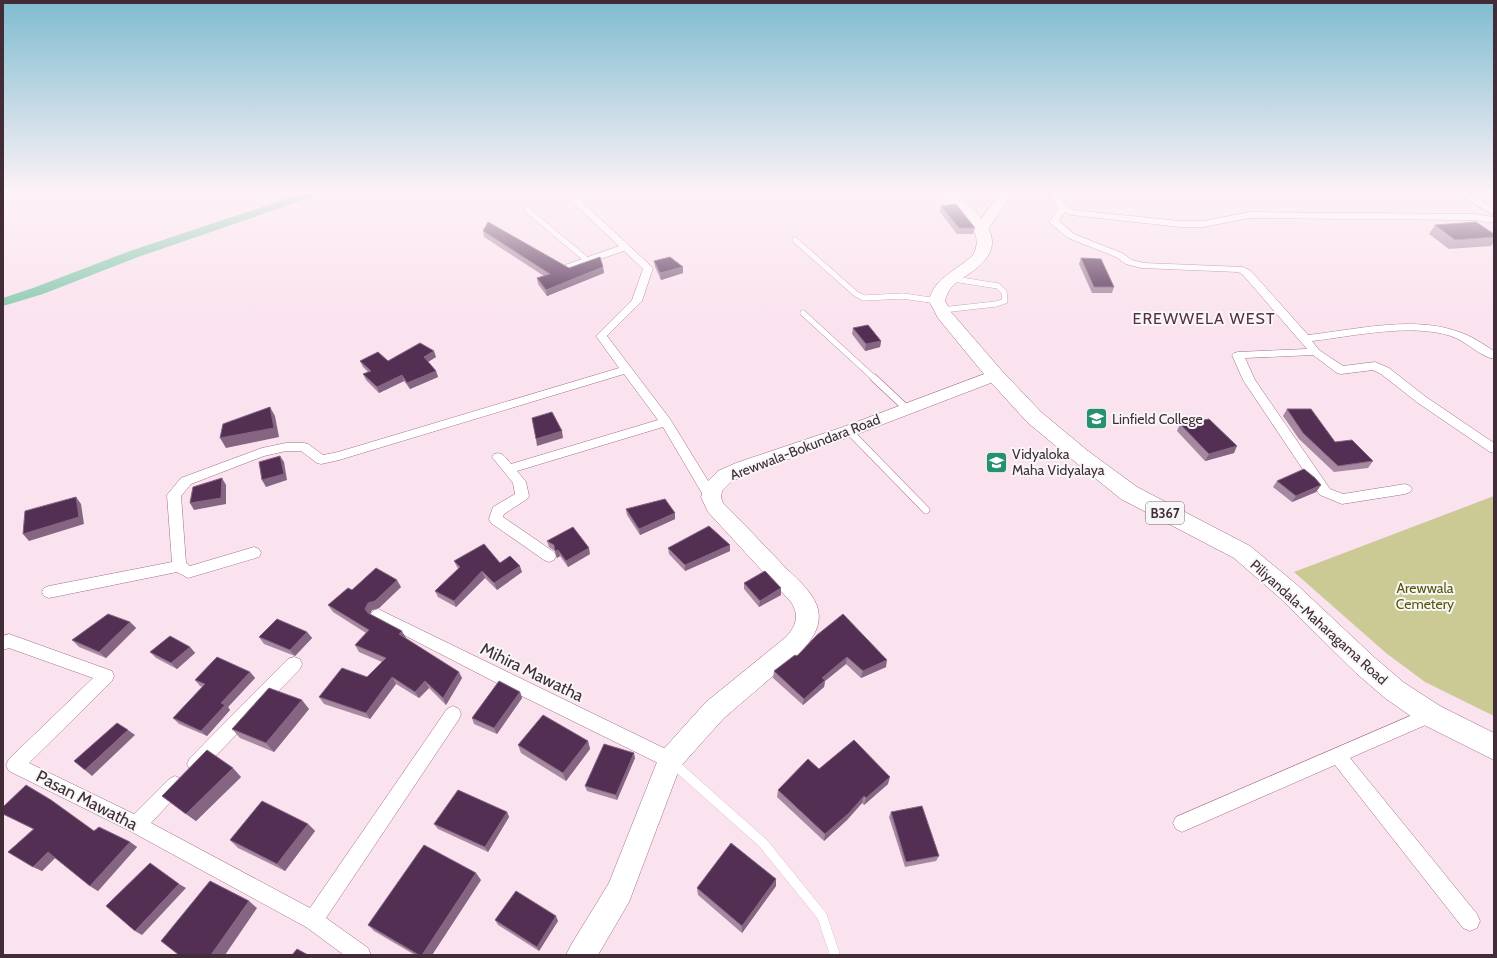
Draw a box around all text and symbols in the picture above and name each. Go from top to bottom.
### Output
district label: EREWWELA WEST [1133,309,1275,328]
school or university icon: Linfield College [1084,406,1110,432]
street label: Arewwala-Bokundara Road [727,410,883,484]
place label: Linfield College [1112,410,1203,428]
place label: Vidyaloka Maha Vidyalaya [1012,445,1105,479]
school or university icon: Vidyaloka Maha Vidyalaya [984,449,1010,475]
road number: B367 [1146,502,1184,524]
street label: Piliyandala-Maharagama Road [1247,556,1391,688]
park label: Arewwala Cemetery [1396,579,1454,613]
street label: Mihira Mawatha [477,638,588,706]
street label: Pasan Mawatha [33,766,142,835]

